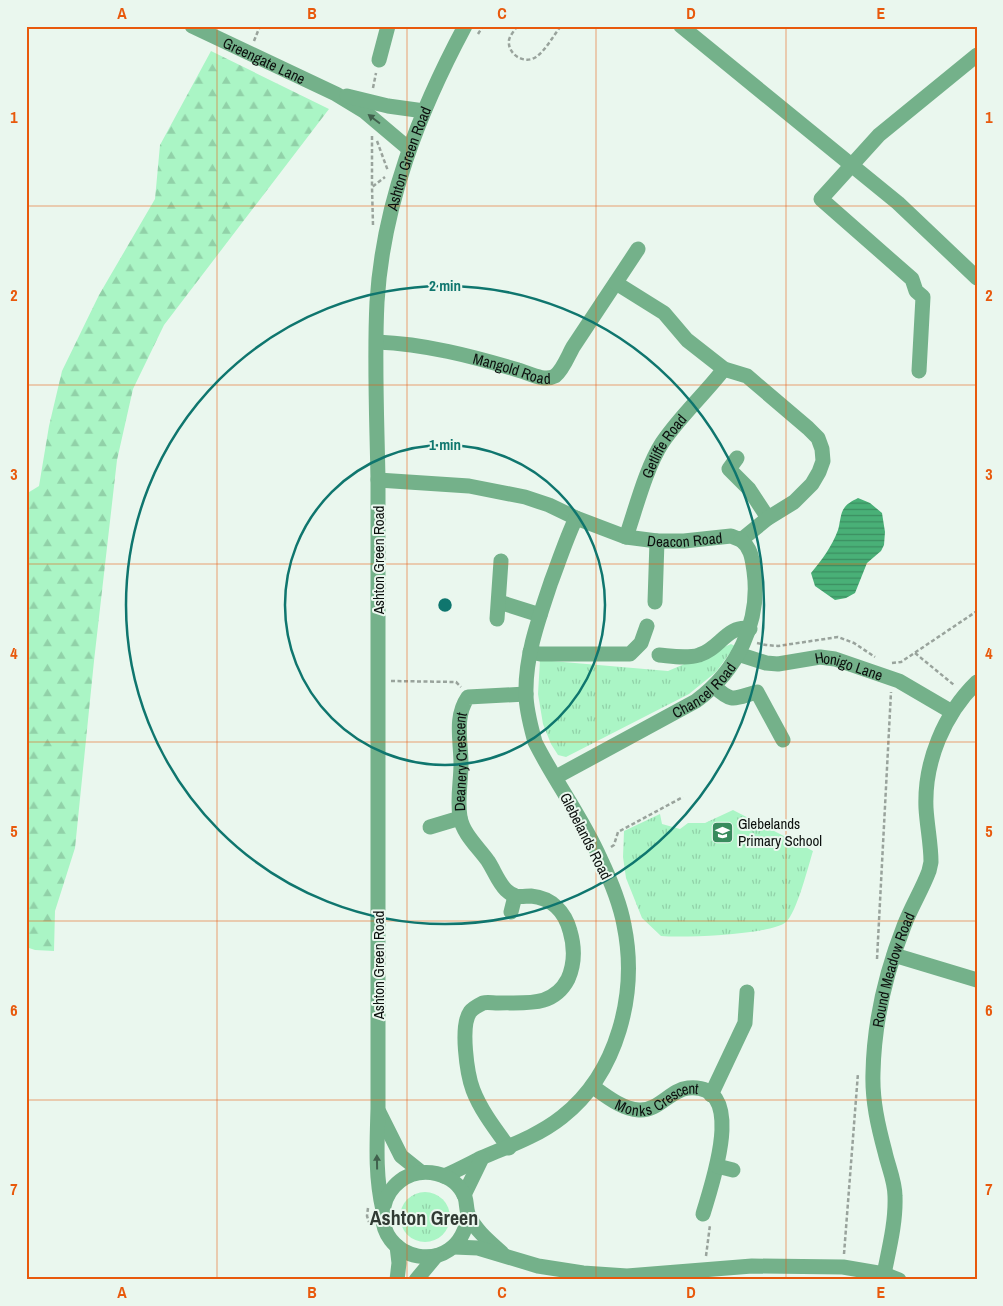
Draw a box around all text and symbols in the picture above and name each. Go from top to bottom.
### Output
text: A [117,2,127,24]
text: B [307,2,317,24]
text: C [497,2,507,24]
text: D [686,2,696,24]
text: E [877,2,886,24]
street label: Greengate Lane [220,32,309,89]
street label: Ashton Green Road [381,103,436,214]
text: 1 [10,106,18,128]
text: 1 [985,106,993,128]
one-way arrow [367,114,381,124]
text: 2 min [429,275,461,296]
text: 2 [10,284,18,306]
text: 2 [985,284,993,306]
street label: Mangold Road [471,347,551,389]
street label: Getliffe Road [636,409,691,481]
text: 1 min [429,434,461,455]
text: 3 [10,463,18,485]
text: 3 [985,463,993,485]
street label: Ashton Green Road [368,506,389,615]
street label: Deacon Road [646,527,723,552]
centre of rings [436,596,454,614]
text: 4 [10,642,18,664]
text: 4 [985,642,993,664]
street label: Honigo Lane [813,646,886,685]
street label: Chancel Road [668,658,740,723]
street label: Deanery Crescent [448,710,472,812]
street label: Glebelands Road [555,789,617,883]
place label: Glebelands Primary School [738,813,822,851]
text: 5 [10,820,18,842]
school or university icon: Glebelands Primary School [710,820,734,844]
text: 5 [985,820,993,842]
street label: Round Meadow Road [867,909,919,1029]
street label: Ashton Green Road [368,911,389,1020]
text: 6 [10,999,18,1021]
text: 6 [985,999,993,1021]
street label: Monks Crescent [612,1077,700,1121]
one-way arrow [372,1153,380,1169]
text: 7 [10,1178,18,1200]
text: 7 [985,1178,993,1200]
district label: Ashton Green [370,1204,478,1231]
text: A [117,1281,127,1303]
text: B [307,1281,317,1303]
text: C [497,1281,507,1303]
text: D [686,1281,696,1303]
text: E [877,1281,886,1303]

